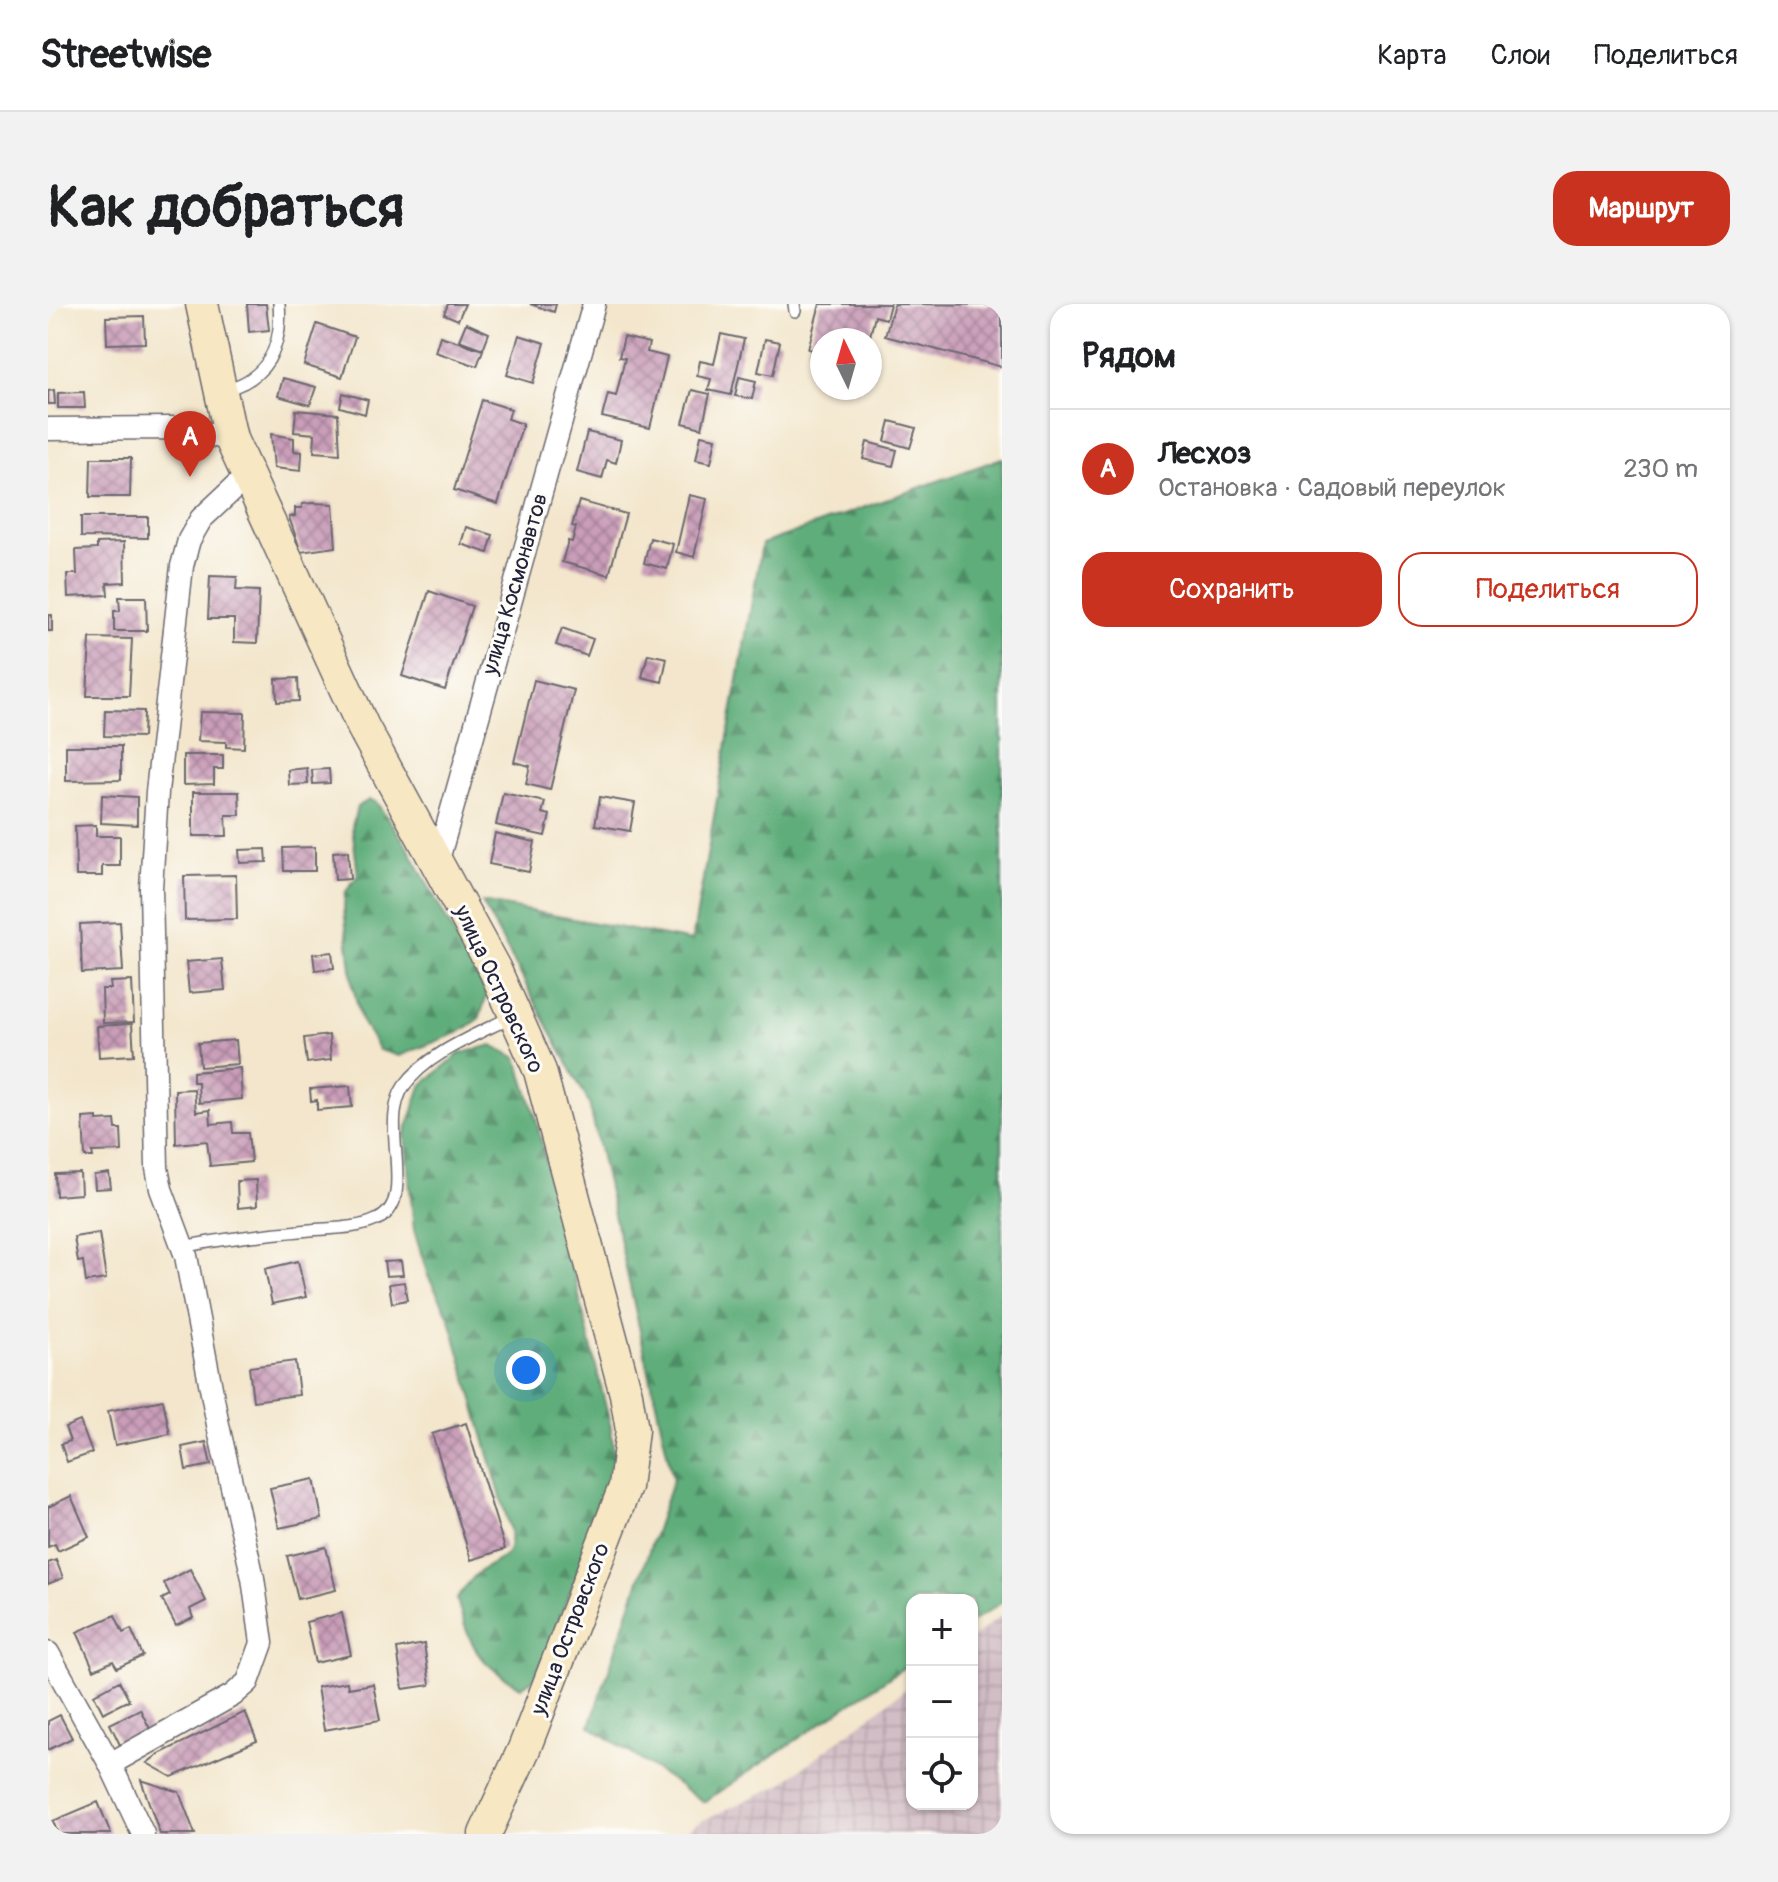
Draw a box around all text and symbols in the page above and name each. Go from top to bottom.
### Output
text: Streetwise [40,31,211,79]
text: Карта [1377,38,1447,73]
text: Слои [1491,38,1550,73]
text: Поделиться [1594,38,1738,73]
button: Маршрут [1553,171,1730,246]
text: Как добраться [48,174,404,243]
north arrow [810,328,882,400]
text: Рядом [1082,335,1176,378]
pin: A [164,411,216,477]
text: Лесхоз [1158,435,1252,472]
text: A [1100,453,1116,485]
text: 230 m [1623,453,1698,485]
text: Остановка · Садовый переулок [1158,472,1506,504]
street label: улица Космонавтов [475,490,554,679]
button: Сохранить [1082,552,1382,627]
button: Поделиться [1398,552,1698,627]
street label: улица Островского [447,900,550,1078]
your location [506,1350,546,1390]
street label: улица Островского [524,1539,616,1720]
map controls [906,1594,978,1810]
button: + [906,1594,978,1666]
button: − [906,1666,978,1738]
button: locate [906,1738,978,1810]

